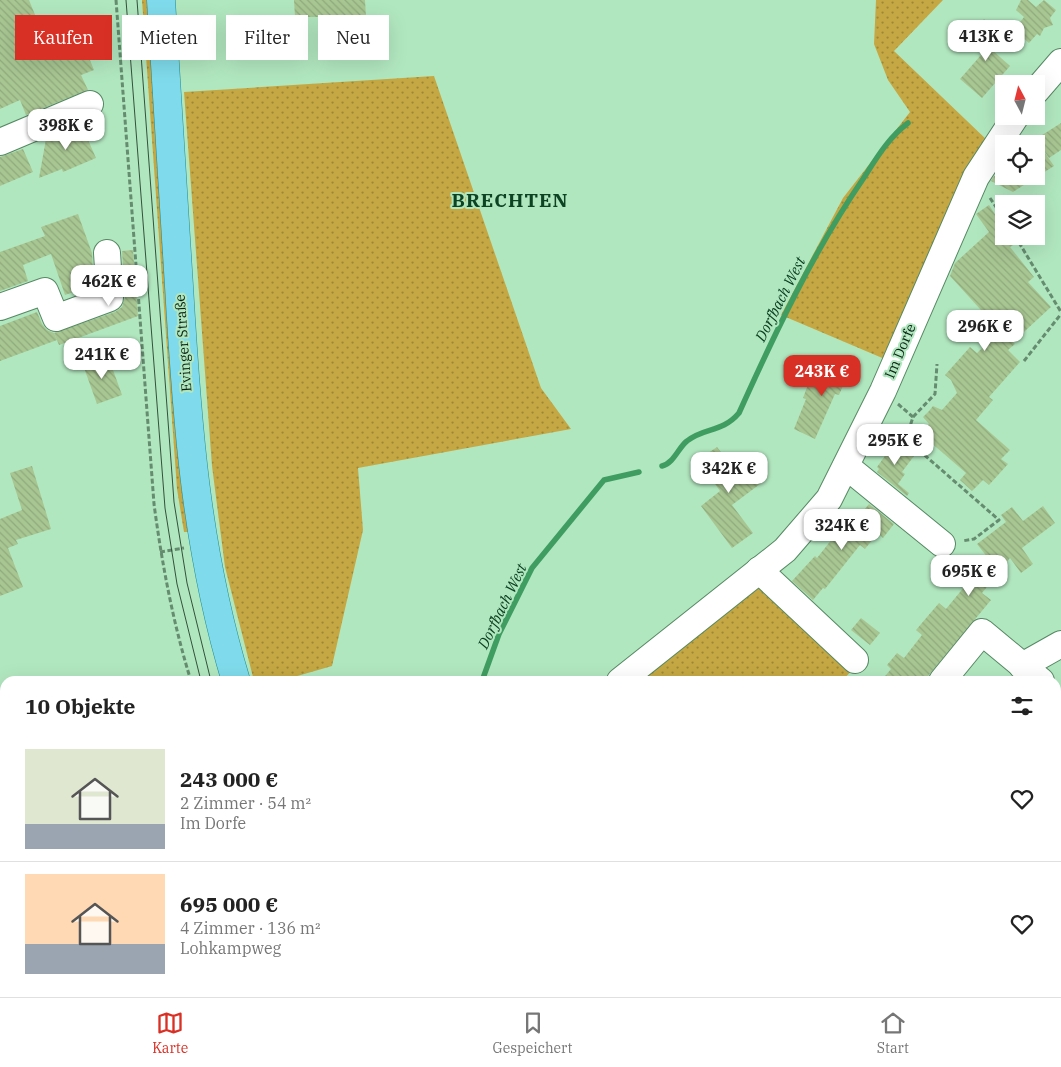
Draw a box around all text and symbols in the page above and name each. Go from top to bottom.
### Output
chip: Kaufen [15,15,112,60]
chip: Mieten [122,15,216,60]
chip: Filter [226,15,308,60]
chip: Neu [318,15,389,60]
pin: 413K € [945,20,1027,62]
text: 413K € [959,26,1013,46]
north arrow [995,75,1045,125]
map controls [995,75,1045,245]
pin: 398K € [25,108,107,151]
text: 398K € [39,115,93,135]
button: locate [995,135,1045,185]
district label: BRECHTEN [452,188,568,212]
button: layers [995,195,1045,245]
water label: Dorfbach West [750,253,810,345]
pin: 462K € [68,264,150,307]
text: 462K € [82,271,136,291]
street label: Evinger Straße [171,294,195,392]
pin: 296K € [944,310,1026,352]
text: 296K € [958,316,1012,336]
street label: Im Dorfe [880,321,920,381]
pin: 241K € [61,338,143,380]
text: 241K € [75,344,129,364]
pin: 243K € [781,354,863,397]
text: 243K € [795,361,849,381]
pin: 295K € [854,424,936,466]
text: 295K € [868,430,922,450]
pin: 342K € [688,452,770,494]
text: 342K € [702,458,756,478]
pin: 324K € [801,508,883,551]
text: 324K € [815,515,869,535]
pin: 695K € [928,554,1010,597]
water label: Dorfbach West [473,560,531,653]
text: 695K € [942,561,996,581]
text: 10 Objekte [25,692,135,720]
icon: filters [1008,692,1036,720]
text: 243 000 € [180,765,278,793]
icon: home [65,769,125,829]
icon: heart [1008,785,1036,813]
text: 2 Zimmer · 54 m² [180,793,311,813]
text: Im Dorfe [180,813,246,833]
text: 695 000 € [180,890,278,918]
icon: home [65,894,125,954]
icon: heart [1008,910,1036,938]
text: 4 Zimmer · 136 m² [180,918,321,938]
text: Lohkampweg [180,938,281,958]
tab: Karte [152,1009,188,1057]
tab: Gespeichert [493,1009,572,1057]
tab: Start [877,1009,909,1057]

